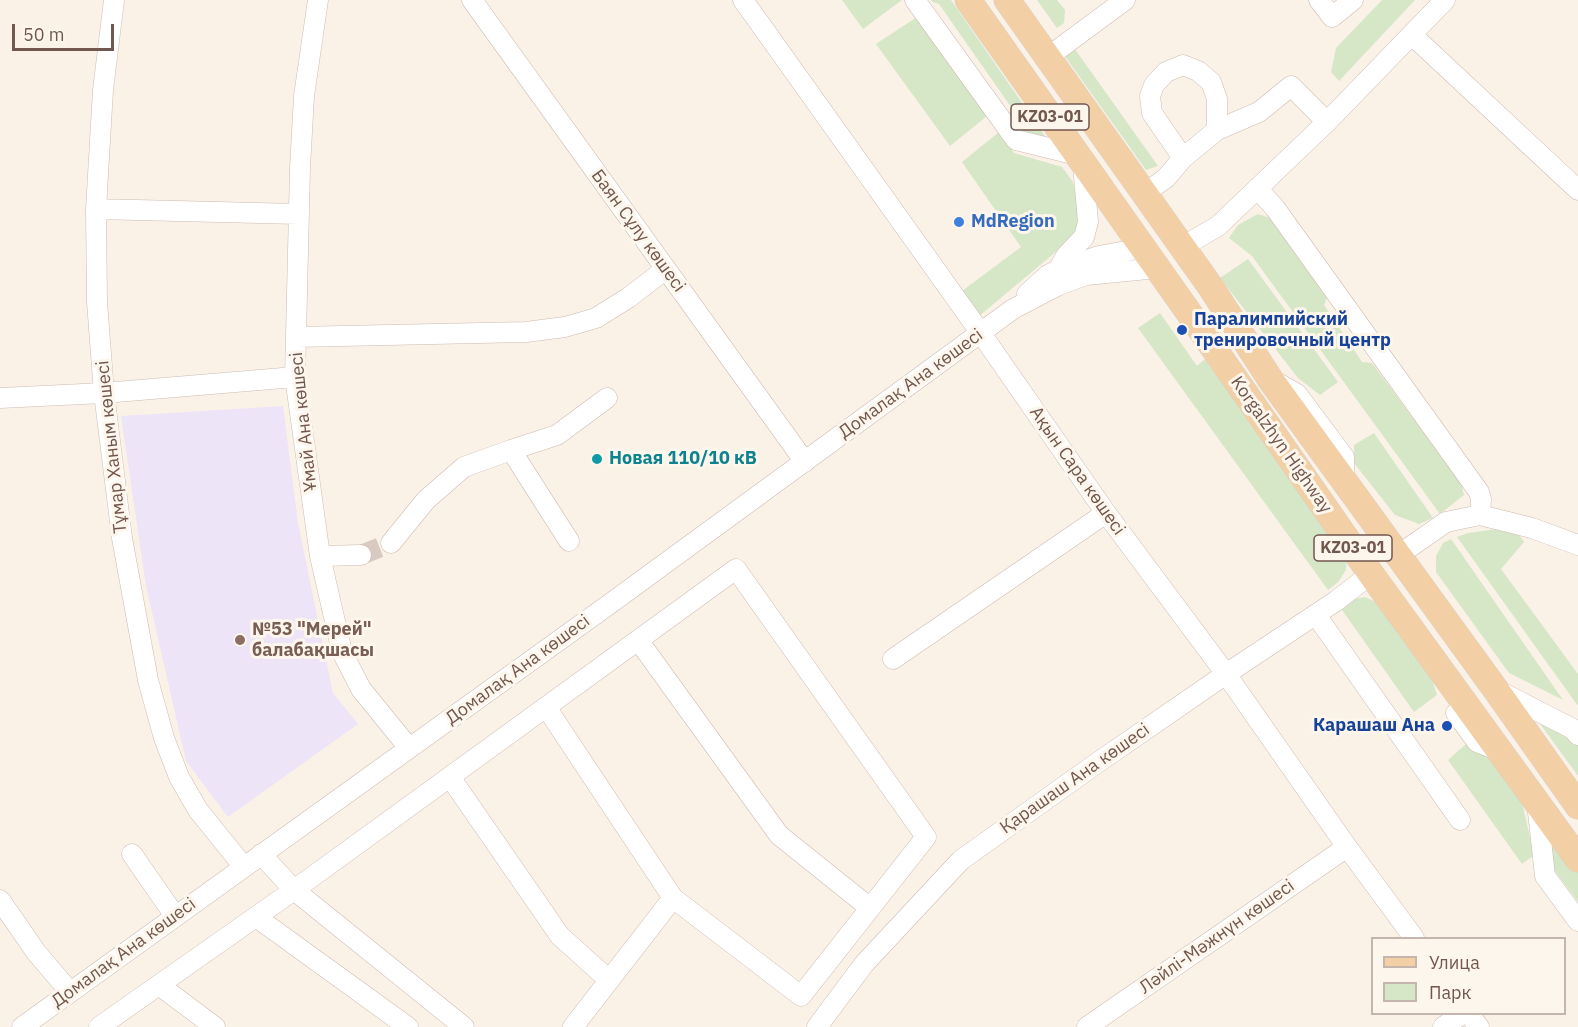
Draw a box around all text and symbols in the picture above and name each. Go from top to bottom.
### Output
scale bar [15,12,117,50]
text: 50 m [23,23,65,46]
road number: KZ03-01 [1011,104,1089,130]
street label: Баян Сұлу көшесі [586,166,690,296]
place label: MdRegion [971,211,1055,233]
marker: MdRegion [952,215,966,229]
place label: Паралимпийский тренировочный центр [1194,309,1391,352]
marker: Паралимпийский тренировочный центр [1175,323,1189,337]
street label: Домалақ Ана көшесі [835,324,987,444]
street label: Ұмай Ана көшесі [286,351,322,493]
street label: Тұмар Ханым көшесі [92,359,132,535]
street label: Korgalzhyn Highway [1226,372,1336,518]
street label: Ақын Сара көшесі [1025,403,1129,539]
place label: Новая 110/10 кВ [609,448,757,470]
marker: Новая 110/10 кВ [590,452,604,466]
road number: KZ03-01 [1314,535,1392,561]
street label: Домалақ Ана көшесі [442,610,594,730]
place label: №53 "Мерей" балабақшасы [252,619,374,662]
marker: №53 "Мерей" балабақшасы [233,633,247,647]
place label: Карашаш Ана [1313,715,1435,737]
street label: Қарашаш Ана көшесі [996,719,1154,839]
marker: Карашаш Ана [1440,719,1454,733]
street label: Ләйлі-Мәжнүн көшесі [1135,875,1299,999]
street label: Домалақ Ана көшесі [48,893,200,1013]
legend [1371,937,1566,1015]
text: Улица [1429,951,1480,974]
text: Парк [1429,981,1471,1004]

